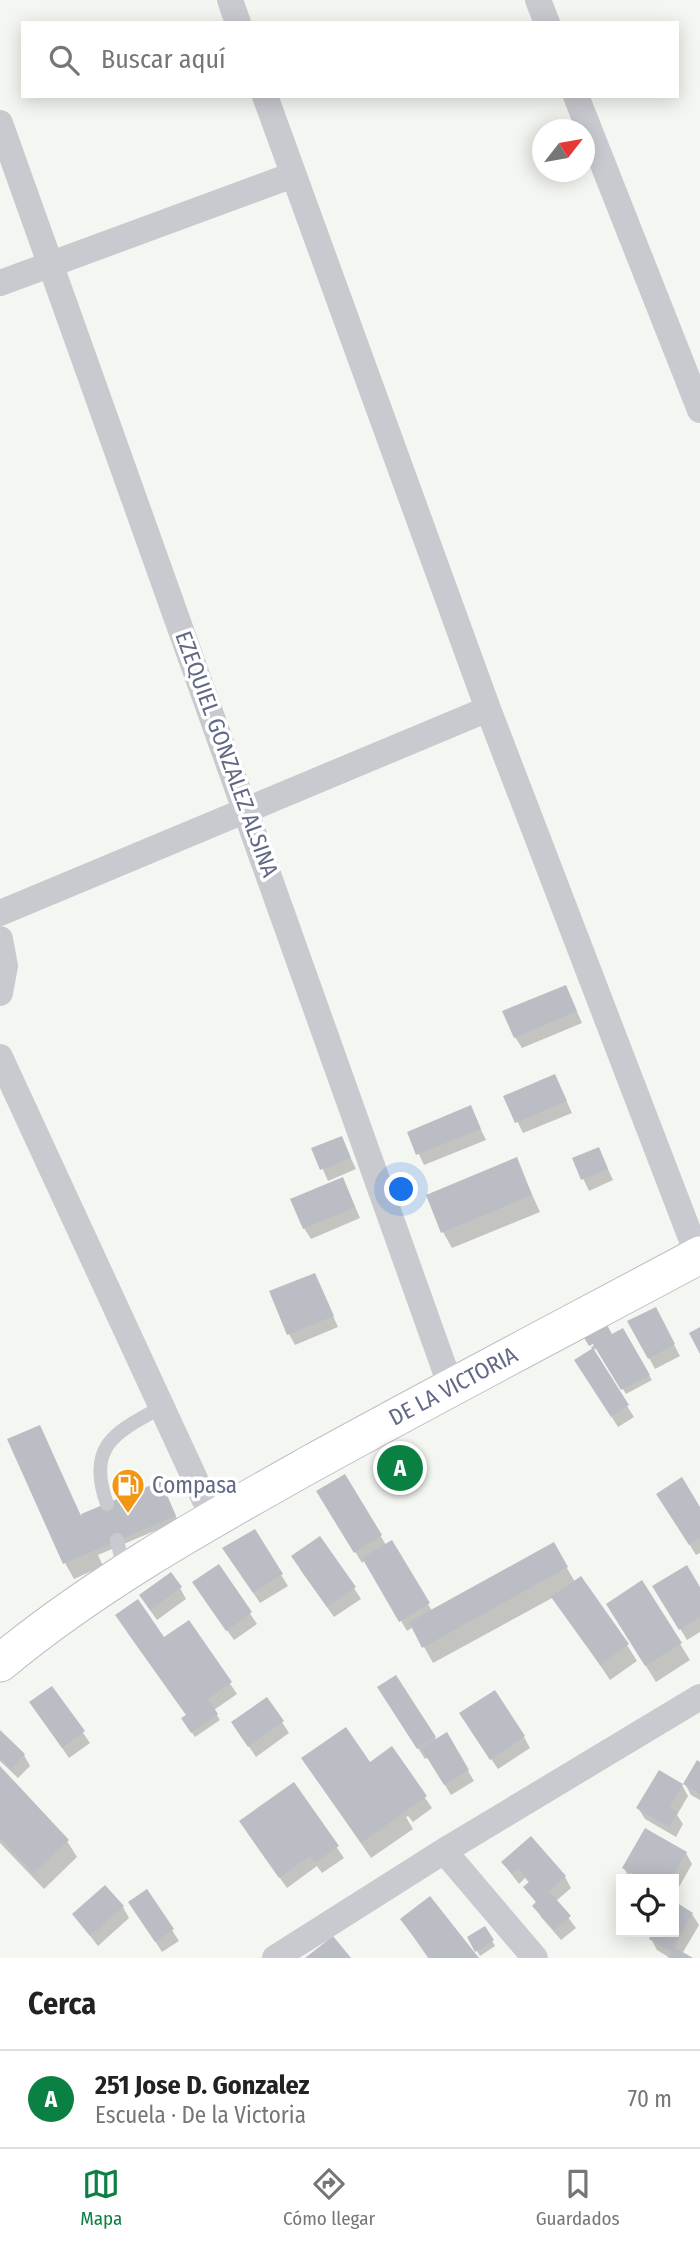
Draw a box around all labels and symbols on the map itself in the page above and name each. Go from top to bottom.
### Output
north arrow [532,119,595,182]
street label: EZEQUIEL GONZALEZ ALSINA [169,627,285,881]
your location [384,1172,418,1206]
street label: DE LA VICTORIA [384,1340,522,1432]
pin: A [377,1442,423,1494]
fuel station icon: Compasa [109,1466,147,1515]
place label: Compasa [152,1471,237,1499]

